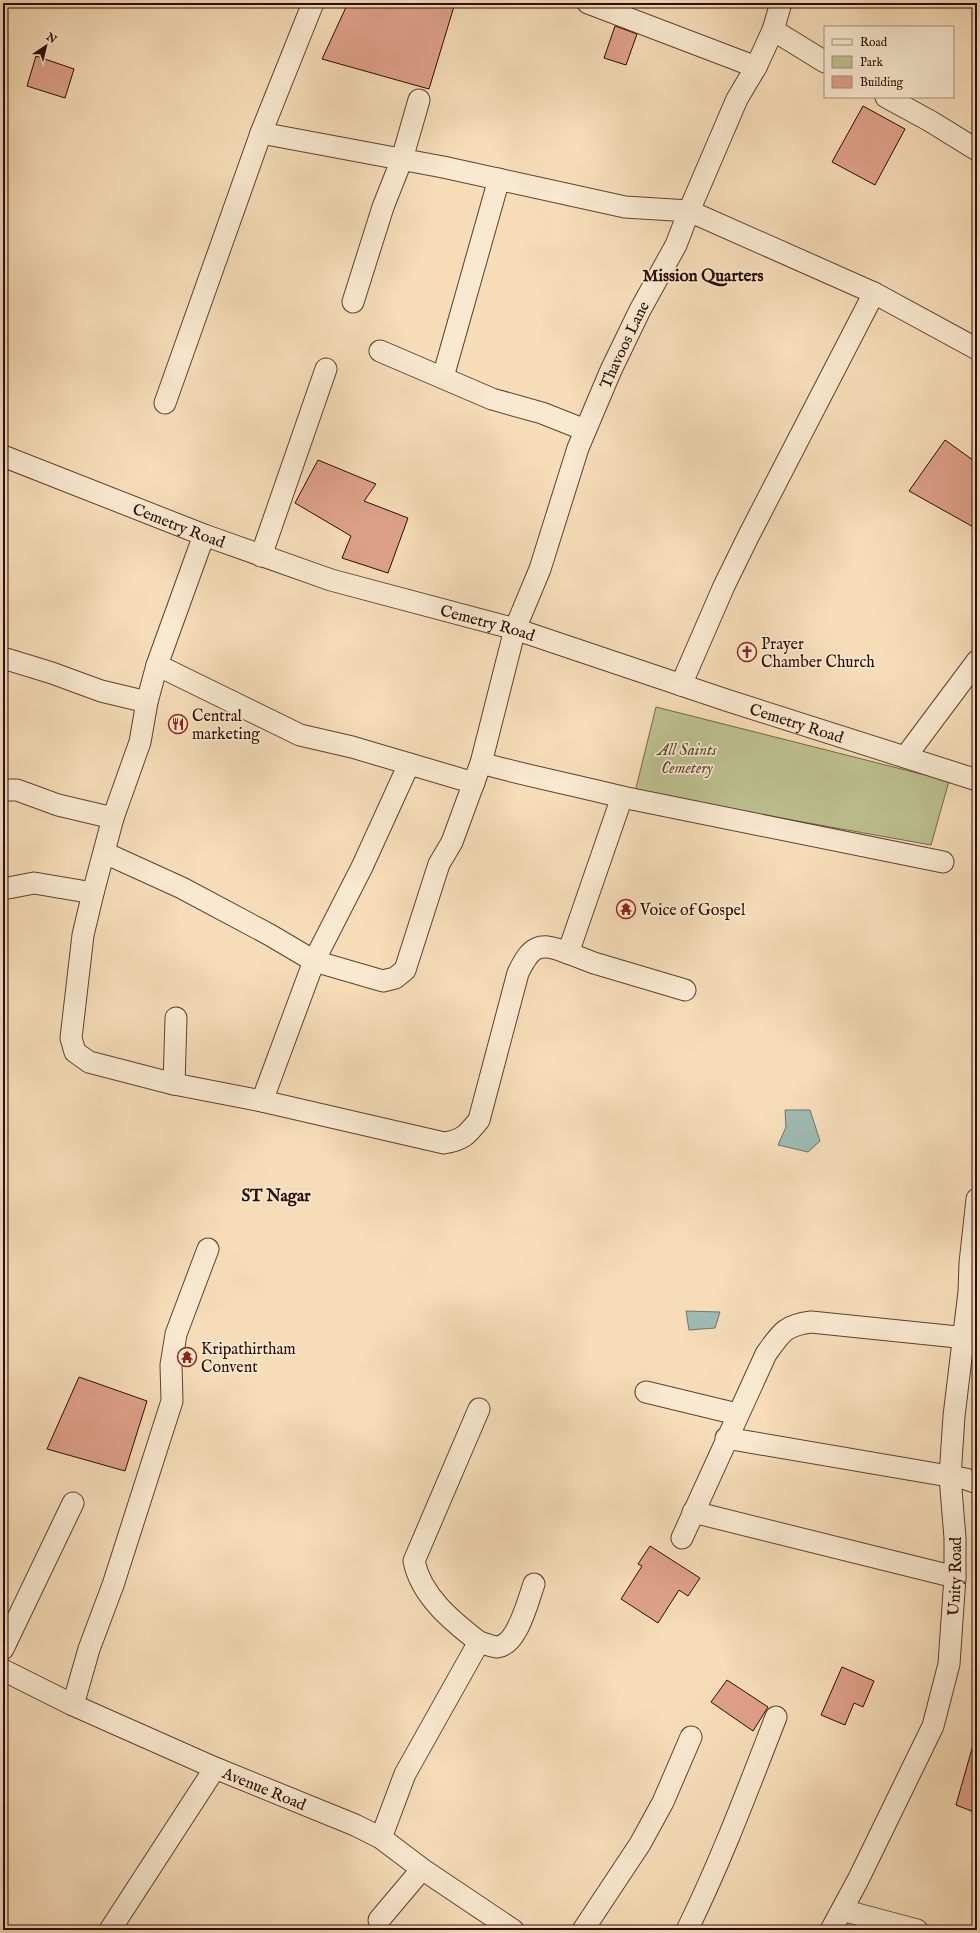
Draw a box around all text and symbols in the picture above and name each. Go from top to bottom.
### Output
north arrow [26,26,66,66]
legend [824,26,954,98]
text: N [42,30,59,47]
text: Road [860,35,888,50]
text: Park [860,55,883,70]
text: Building [860,75,904,90]
district label: Mission Quarters [642,266,764,287]
street label: Thavoos Lane [596,298,655,392]
street label: Cemetry Road [129,500,228,554]
street label: Cemetry Road [438,602,537,647]
place label: Prayer Chamber Church [761,635,875,673]
church icon: Prayer Chamber Church [736,641,758,663]
street label: Cemetry Road [747,700,846,749]
place label: Central marketing [192,707,260,745]
restaurant icon: Central marketing [167,713,189,735]
park label: All Saints Cemetery [655,741,717,779]
temple icon: Voice of Gospel [615,898,637,920]
place label: Voice of Gospel [639,901,746,921]
district label: ST Nagar [241,1186,311,1207]
place label: Kripathirtham Convent [201,1340,296,1378]
temple icon: Kripathirtham Convent [176,1346,198,1368]
street label: Unity Road [944,1536,967,1617]
street label: Avenue Road [218,1764,309,1816]

